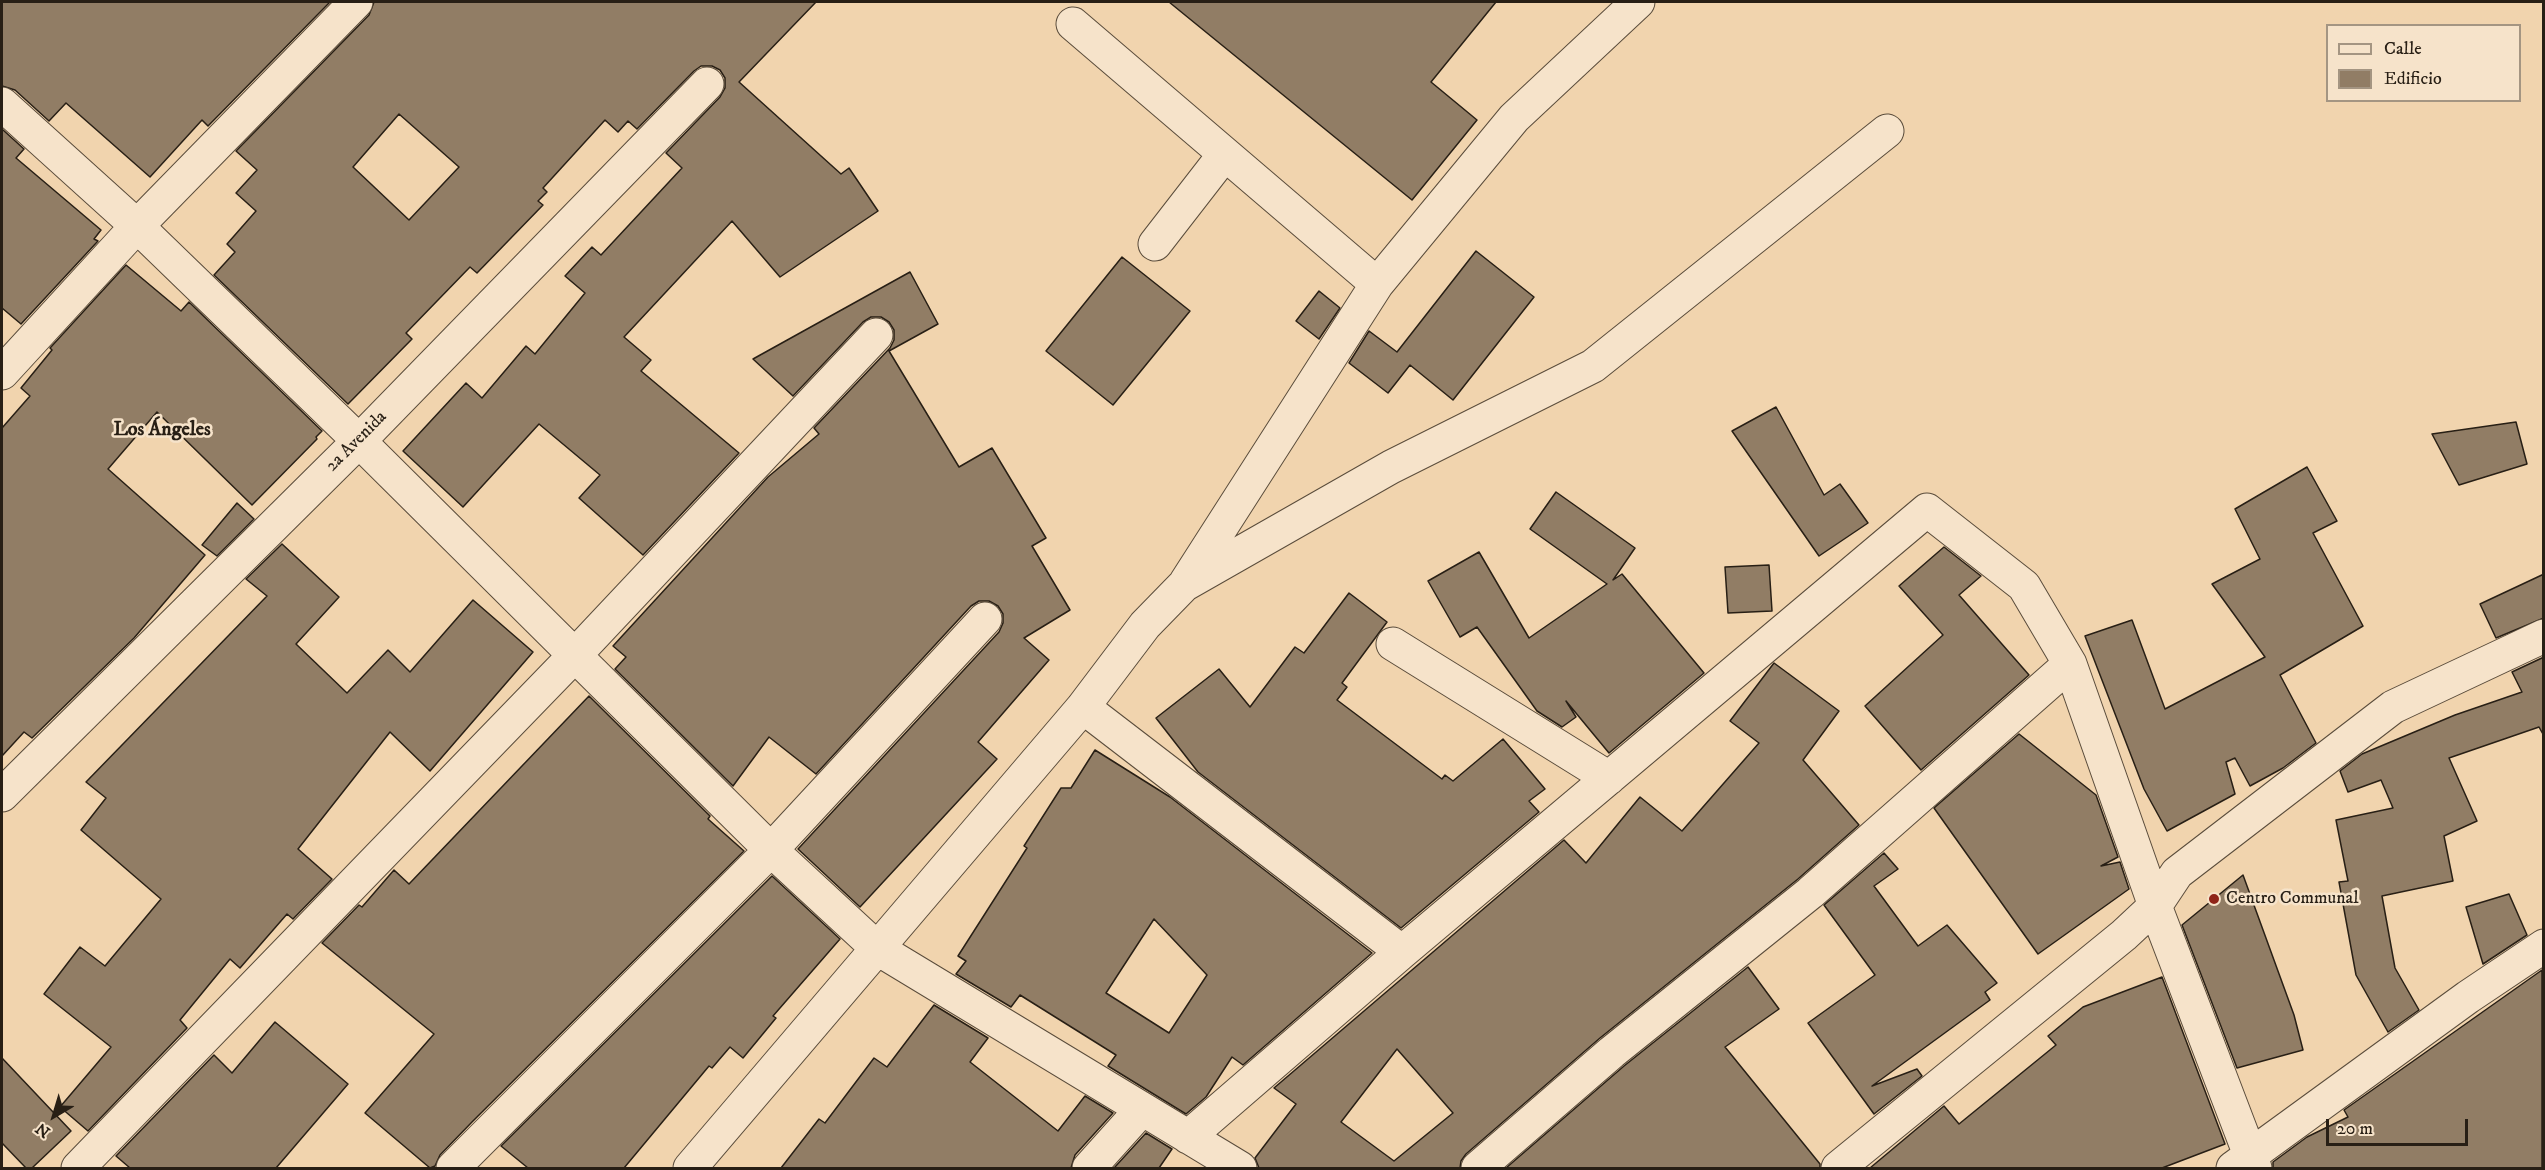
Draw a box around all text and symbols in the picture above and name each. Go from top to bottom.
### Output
legend [2326,24,2521,102]
text: Calle [2384,38,2422,60]
text: Edificio [2384,68,2442,90]
street label: 2a Avenida [322,407,392,477]
district label: Los Ángeles [113,419,211,443]
place label: Centro Communal [2226,888,2359,910]
marker: Centro Communal [2207,892,2221,906]
north arrow [24,1086,84,1146]
scale bar [2329,1107,2472,1145]
text: N [32,1118,54,1142]
text: 20 m [2337,1118,2373,1140]

